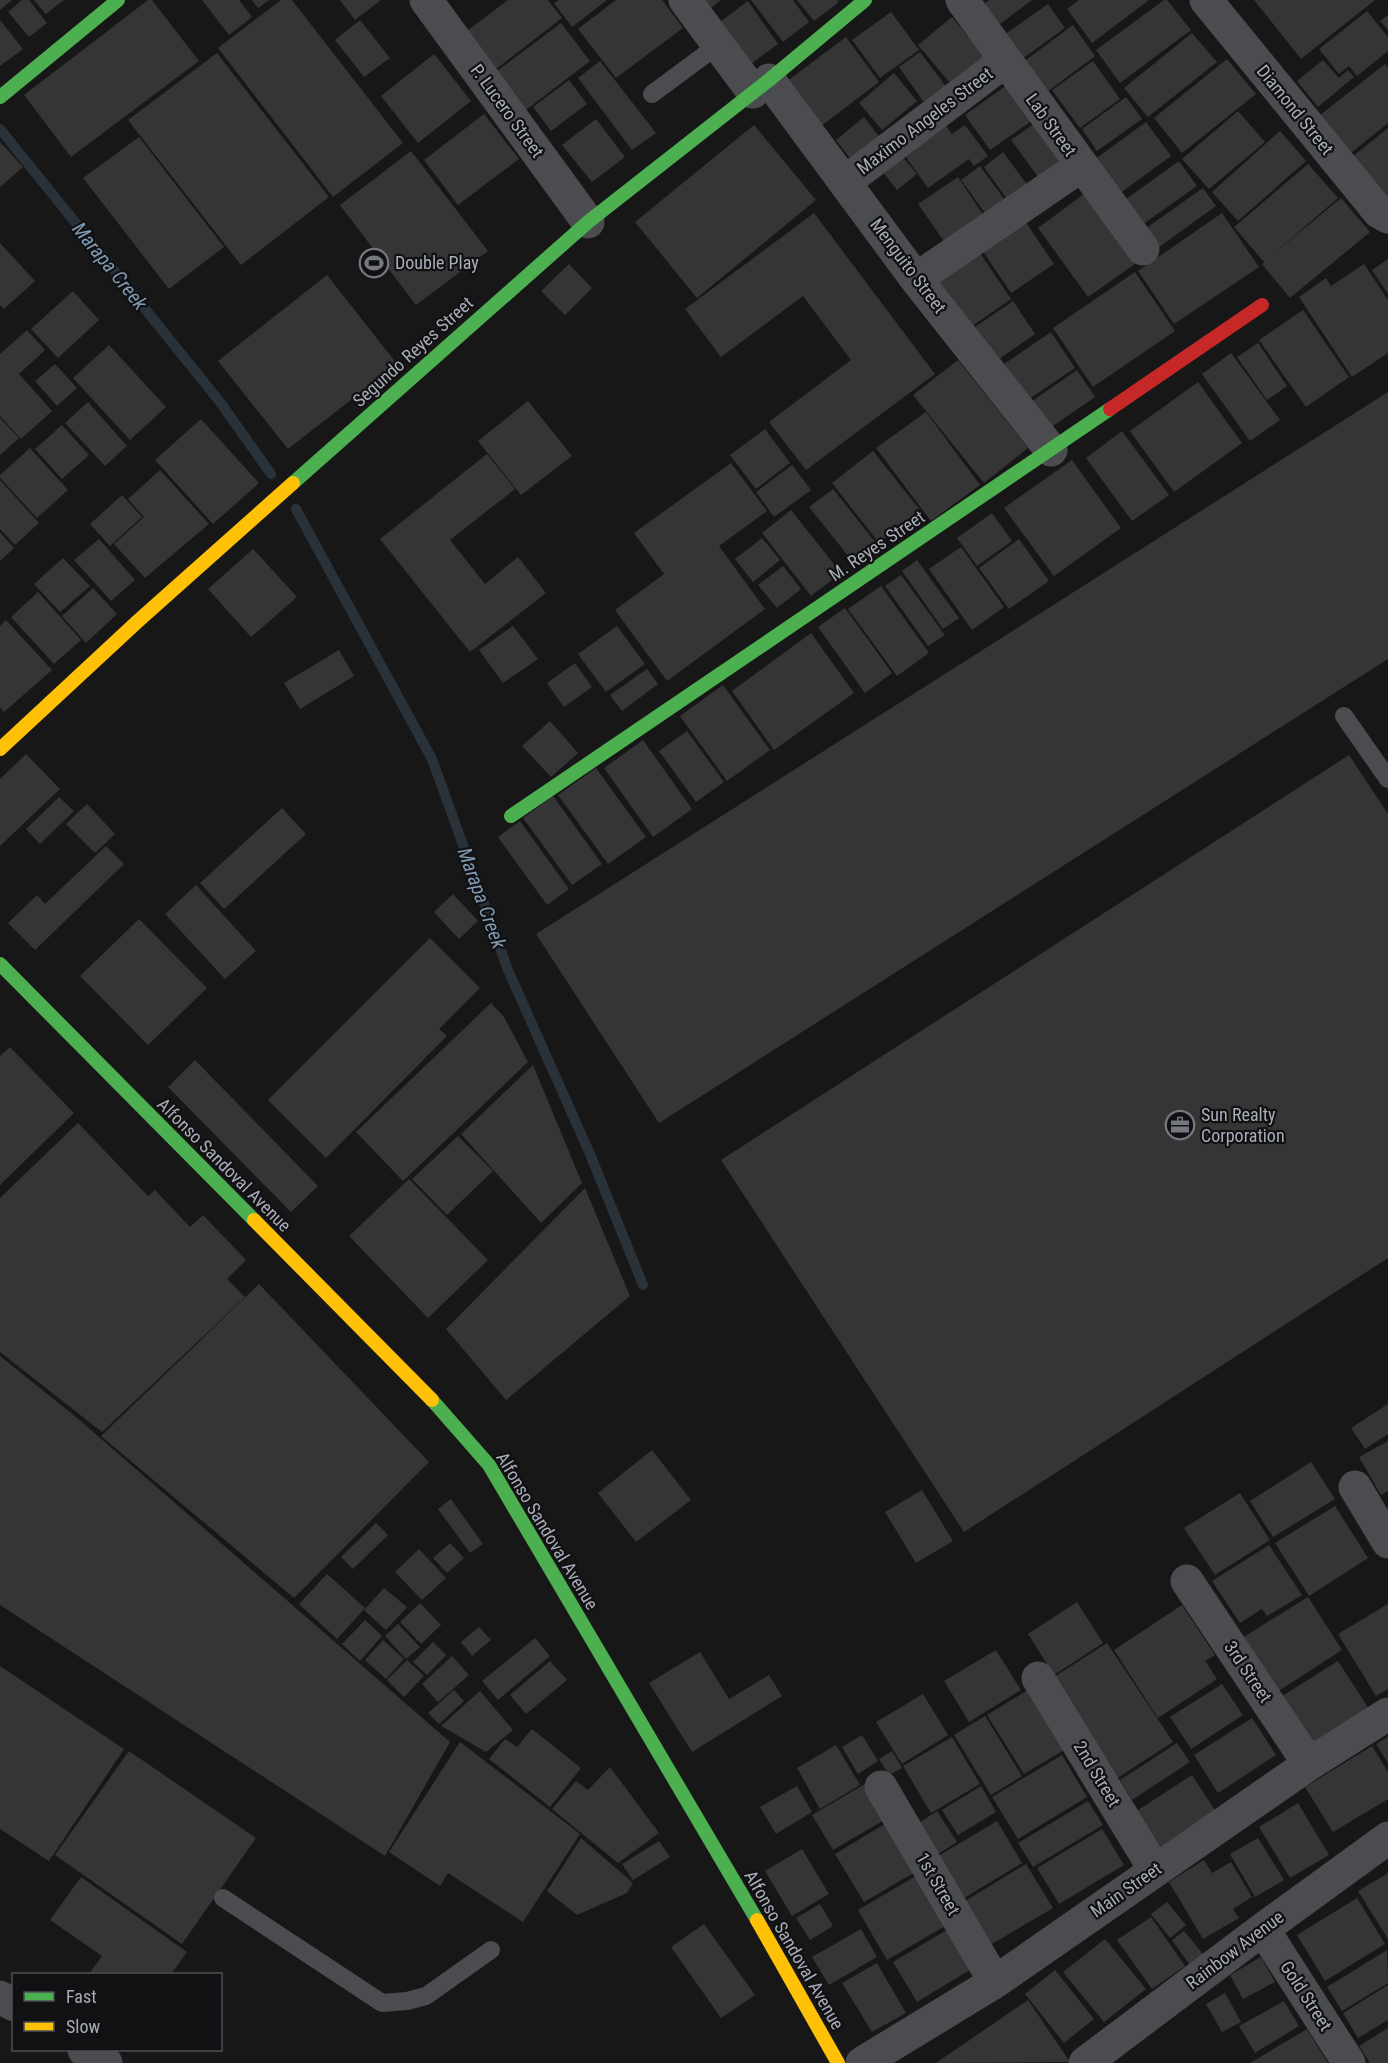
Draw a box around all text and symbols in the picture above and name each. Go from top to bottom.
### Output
street label: P. Lucero Street [466,60,548,161]
street label: Diamond Street [1253,60,1338,159]
street label: Maximo Angeles Street [853,63,997,178]
street label: Lab Street [1022,89,1081,160]
street label: Menguito Street [866,214,951,317]
water label: Marapa Creek [67,217,153,316]
sports icon: Double Play [358,247,390,279]
place label: Double Play [395,252,479,273]
street label: Segundo Reyes Street [348,292,477,411]
street label: M. Reyes Street [825,506,928,585]
water label: Marapa Creek [453,844,512,953]
street label: Alfonso Sandoval Avenue [153,1094,295,1236]
place label: Sun Realty Corporation [1201,1104,1285,1146]
office icon: Sun Realty Corporation [1164,1109,1196,1141]
street label: Alfonso Sandoval Avenue [492,1448,603,1613]
street label: 3rd Street [1220,1637,1277,1706]
street label: 2nd Street [1070,1737,1125,1810]
street label: 1st Street [912,1849,965,1919]
street label: Main Street [1086,1858,1165,1922]
street label: Alfonso Sandoval Avenue [740,1867,849,2033]
street label: Rainbow Avenue [1182,1906,1288,1993]
street label: Gold Street [1276,1957,1337,2035]
legend [12,1973,222,2051]
text: Fast [66,1986,97,2007]
text: Slow [66,2016,101,2037]

